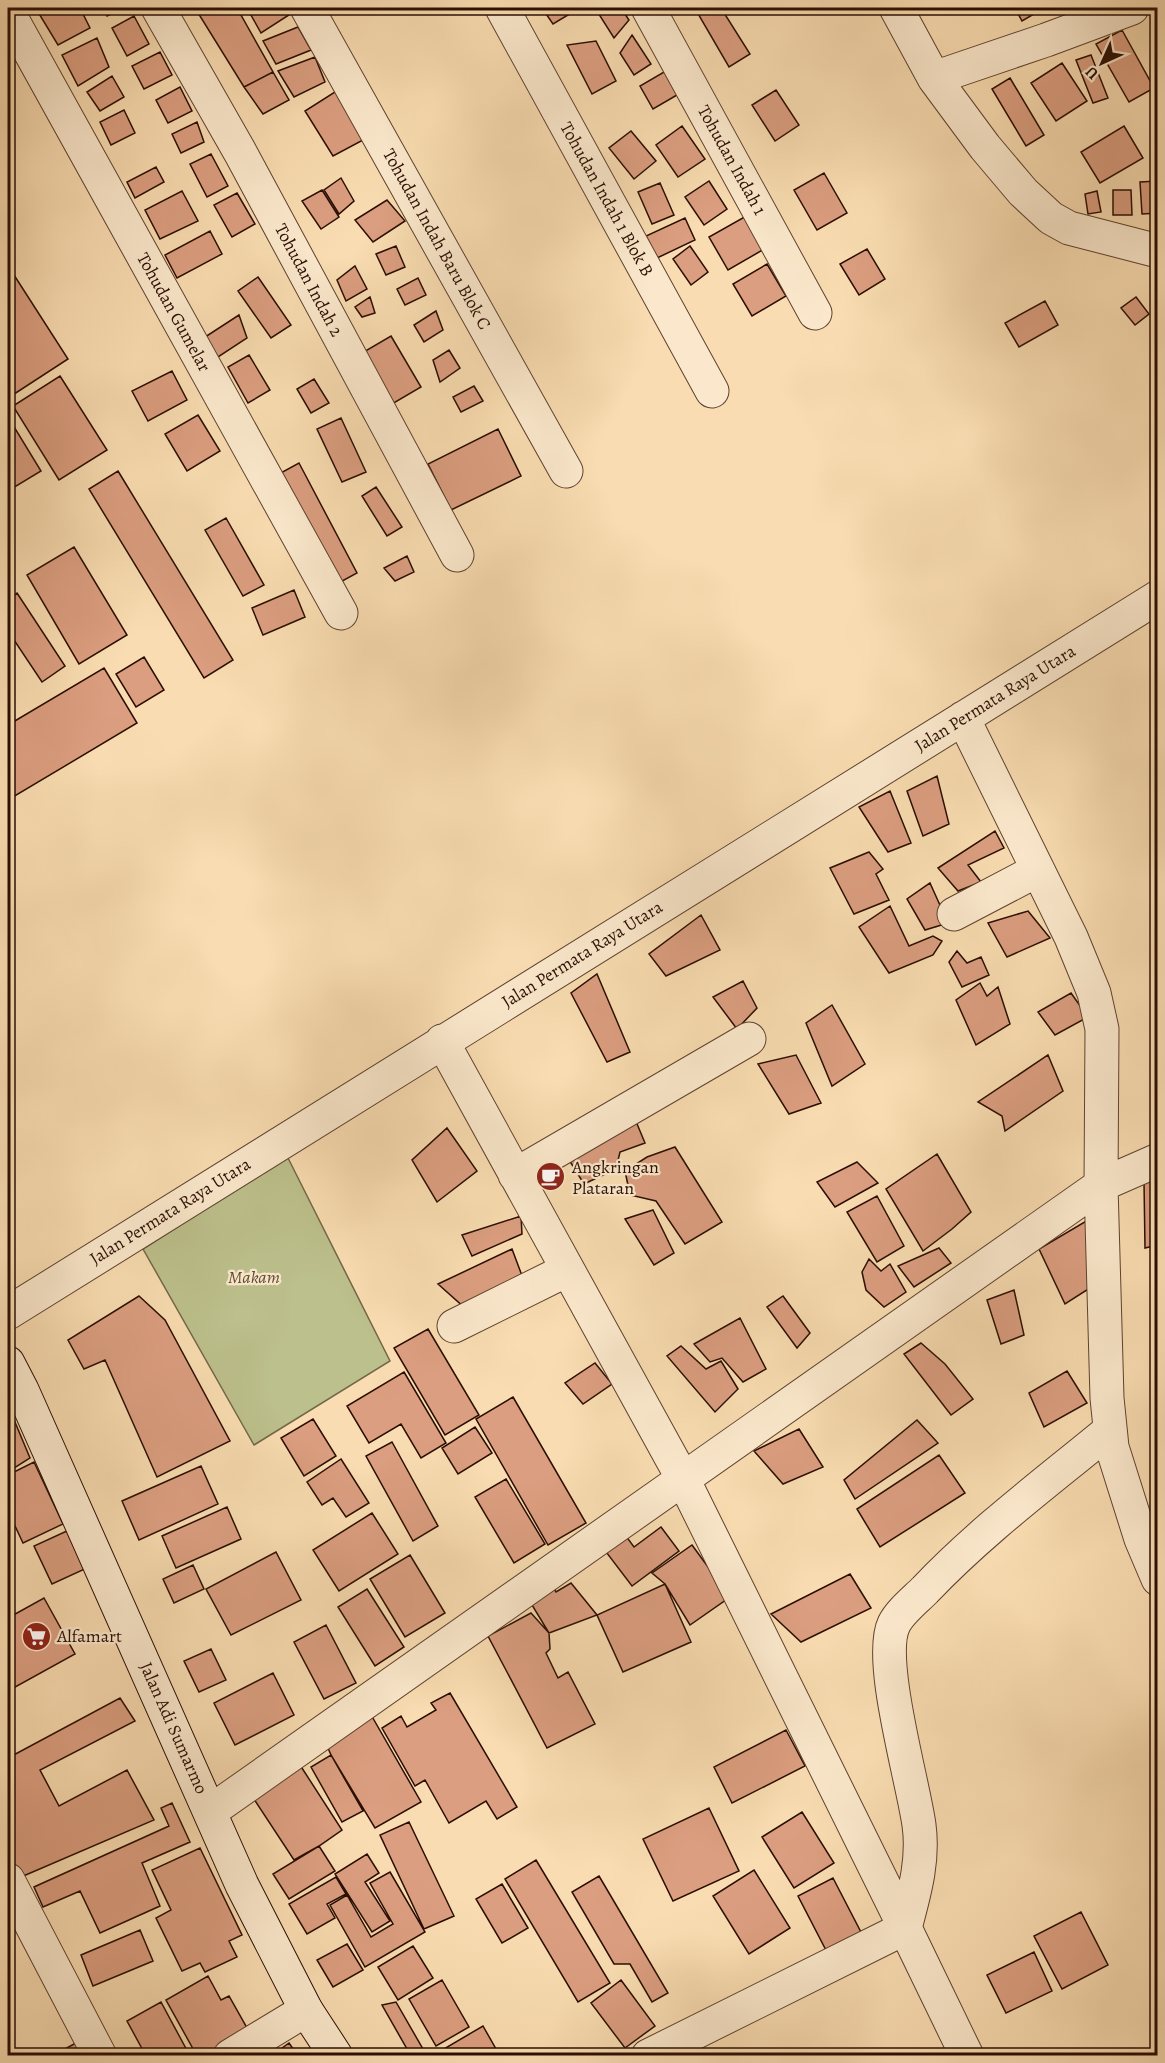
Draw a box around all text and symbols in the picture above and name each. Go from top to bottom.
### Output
north arrow [1072,33,1132,93]
text: U [1080,61,1104,84]
street label: Tohudan Indah 1 [692,101,772,219]
street label: Tohudan Indah 1 Blok B [555,118,659,280]
street label: Tohudan Indah Baru Blok C [377,144,497,334]
street label: Tohudan Indah 2 [269,219,349,341]
street label: Tohudan Gumelar [131,248,217,376]
street label: Jalan Permata Raya Utara [910,638,1080,757]
street label: Jalan Permata Raya Utara [497,894,667,1013]
street label: Jalan Permata Raya Utara [85,1151,255,1270]
place label: Angkringan Plataran [571,1155,659,1200]
cafe icon: Angkringan Plataran [535,1161,567,1193]
park label: Makam [228,1265,280,1289]
supermarket icon: Alfamart [20,1620,52,1652]
place label: Alfamart [56,1624,122,1648]
street label: Jalan Adi Sumarmo [134,1658,214,1798]

